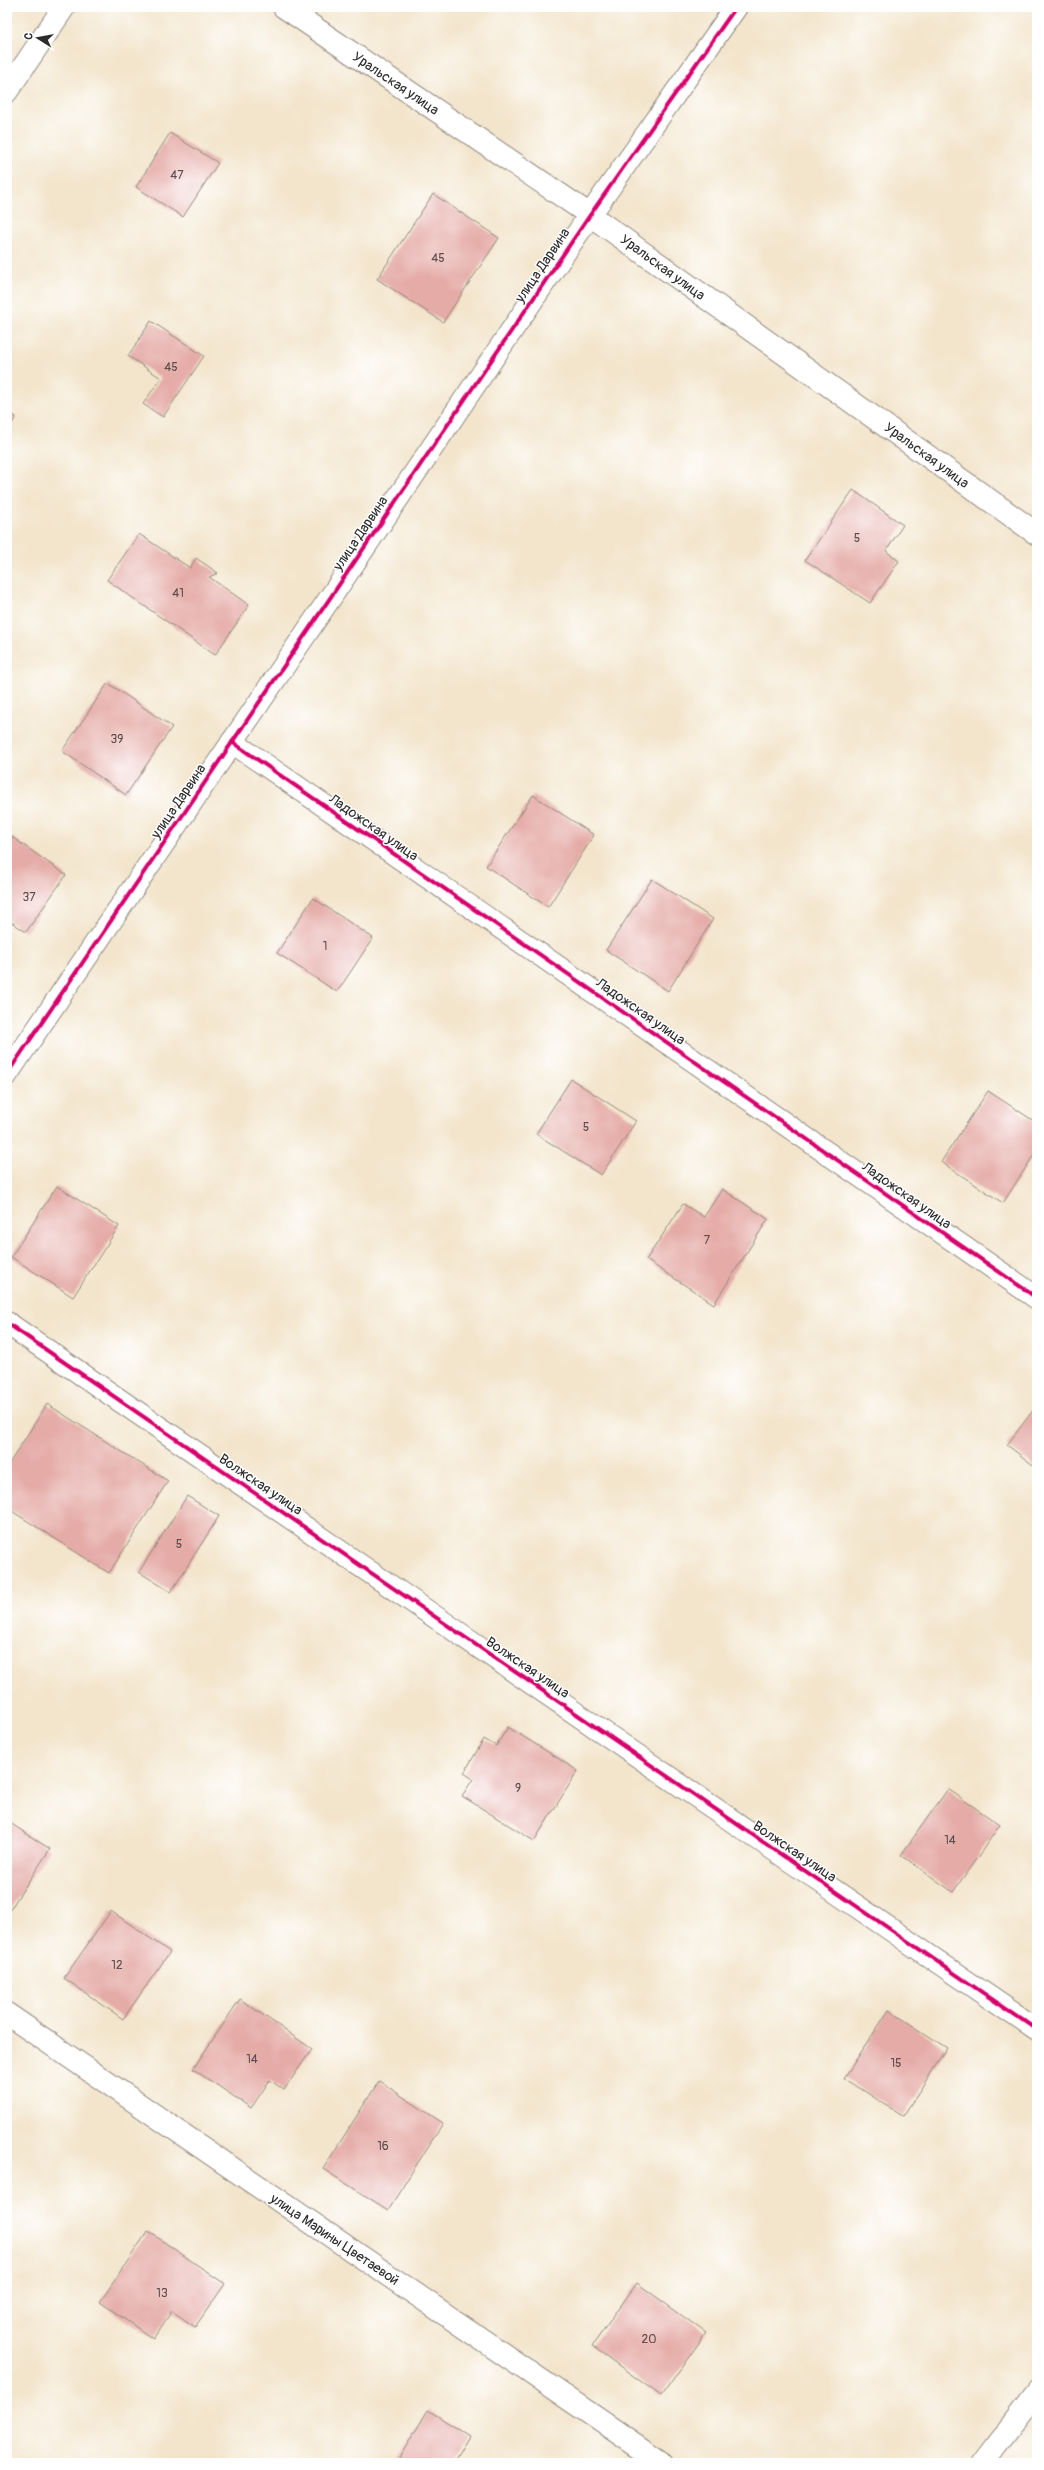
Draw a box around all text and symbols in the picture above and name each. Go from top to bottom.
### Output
north arrow [18,18,58,58]
text: С [22,31,36,41]
street label: Уральская улица [349,48,442,119]
house number: 47 [170,168,184,183]
street label: улица Дарвина [511,225,574,307]
street label: Уральская улица [617,231,708,304]
house number: 45 [431,251,445,266]
house number: 45 [164,360,178,375]
street label: Уральская улица [881,419,972,492]
street label: улица Дарвина [329,493,392,575]
house number: 5 [854,531,860,546]
house number: 41 [172,586,184,601]
house number: 39 [111,732,123,747]
street label: улица Дарвина [147,761,210,843]
street label: Ладожская улица [325,790,422,865]
house number: 37 [22,890,36,905]
house number: 1 [323,939,327,954]
street label: Ладожская улица [592,974,689,1049]
house number: 5 [583,1120,589,1135]
street label: Ладожская улица [858,1158,955,1233]
house number: 7 [704,1233,711,1248]
street label: Волжская улица [216,1450,306,1519]
house number: 5 [176,1537,182,1552]
street label: Волжская улица [483,1633,573,1702]
house number: 9 [515,1781,521,1796]
street label: Волжская улица [750,1817,840,1886]
house number: 14 [944,1833,956,1848]
house number: 12 [111,1958,123,1973]
house number: 14 [246,2052,258,2067]
house number: 15 [890,2056,902,2071]
house number: 16 [377,2139,389,2154]
street label: улица Марины Цветаевой [266,2189,402,2289]
house number: 13 [156,2286,168,2301]
house number: 20 [642,2332,656,2347]

